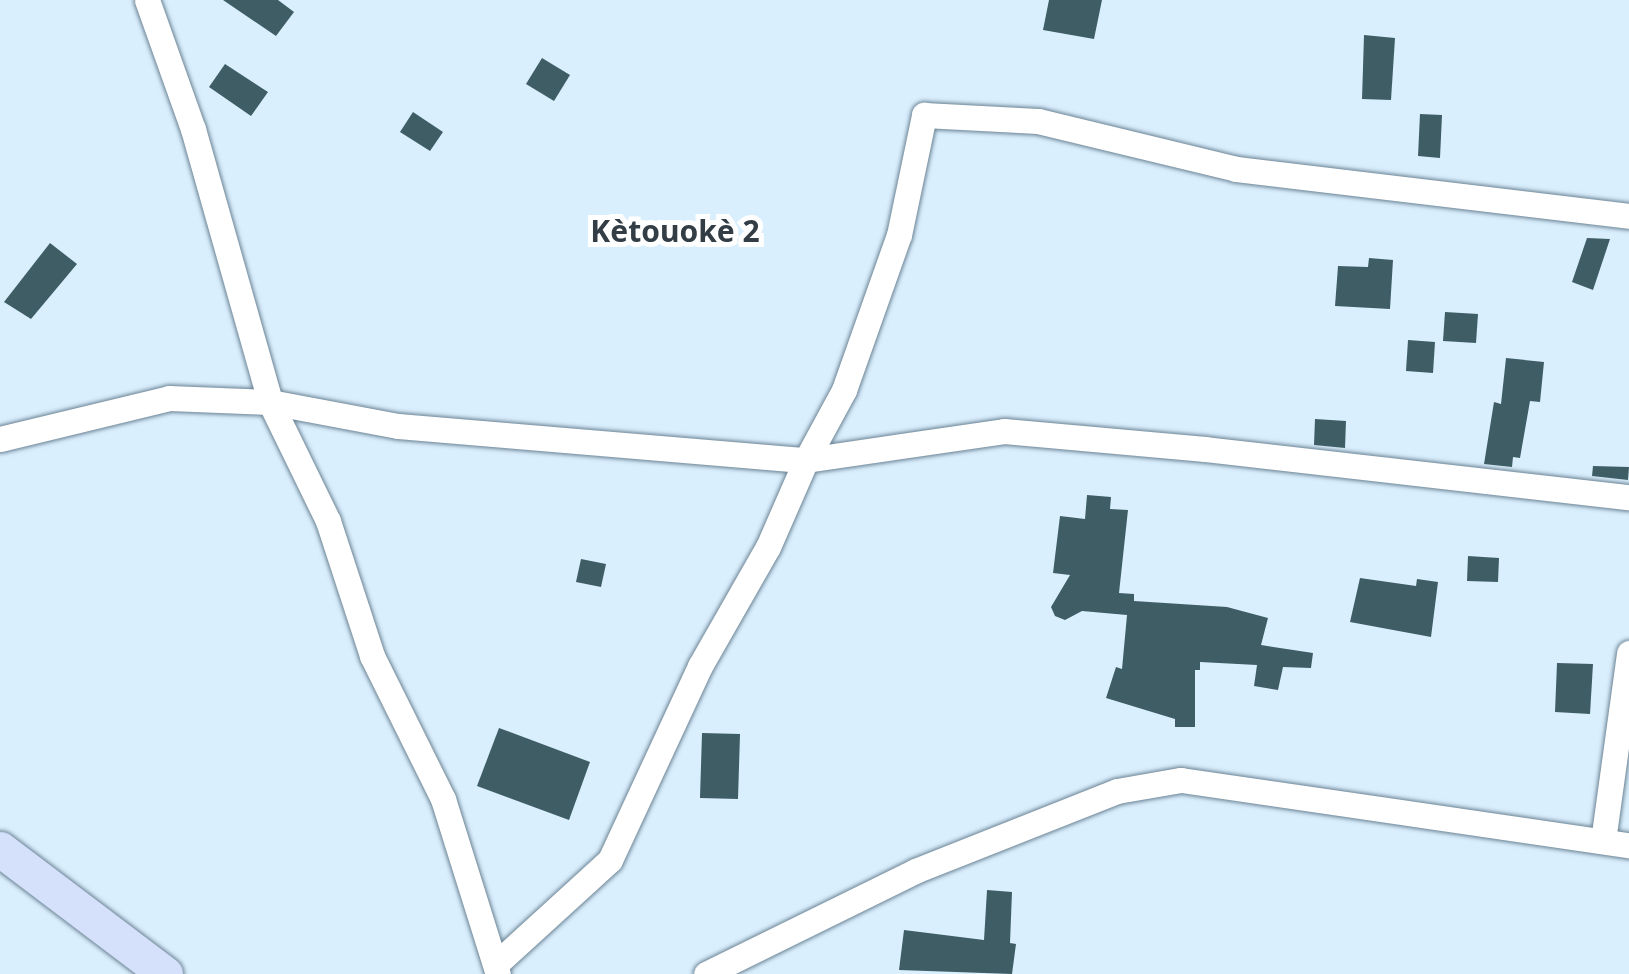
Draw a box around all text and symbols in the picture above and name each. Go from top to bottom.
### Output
district label: Kètouokè 2 [590,213,760,249]

